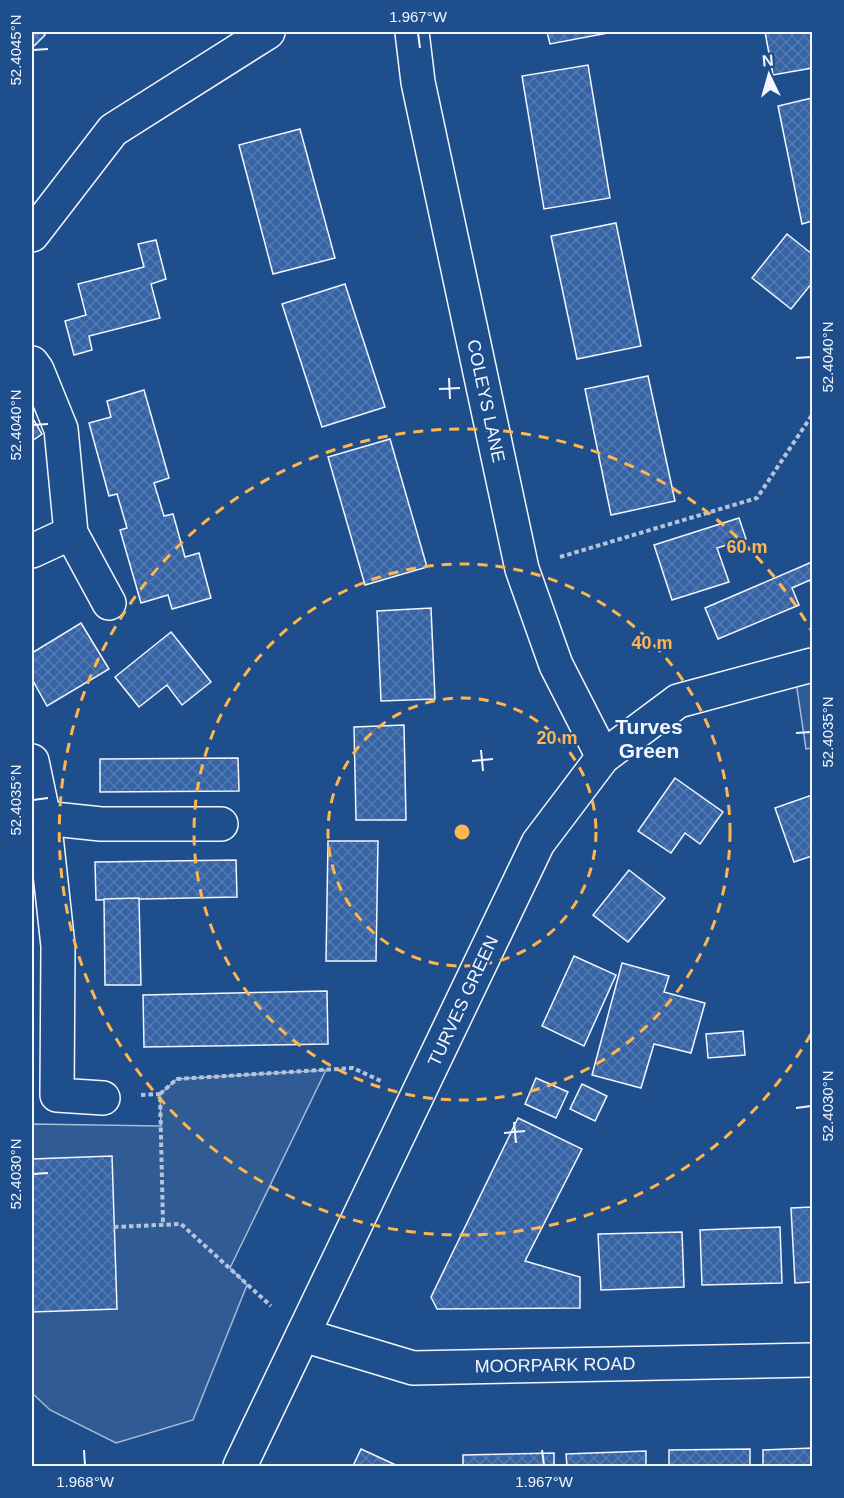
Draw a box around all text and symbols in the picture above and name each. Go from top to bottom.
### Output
text: 1.967°W [389,8,448,25]
text: 52.4045°N [7,14,24,86]
north arrow [739,45,799,105]
text: N [761,52,774,70]
text: 52.4040°N [819,321,836,393]
street label: COLEYS LANE [463,338,509,464]
text: 52.4040°N [7,389,24,461]
text: 60 m [726,537,768,557]
text: 40 m [631,633,673,653]
text: 52.4035°N [819,696,836,768]
district label: Turves Green [615,715,683,762]
text: 20 m [536,728,578,748]
text: 52.4035°N [7,764,24,836]
centre of rings [452,822,472,842]
street label: TURVES GREEN [424,933,502,1069]
text: 52.4030°N [819,1070,836,1142]
text: 52.4030°N [7,1138,24,1210]
street label: MOORPARK ROAD [474,1354,636,1376]
text: 1.968°W [56,1473,115,1490]
text: 1.967°W [515,1473,574,1490]

